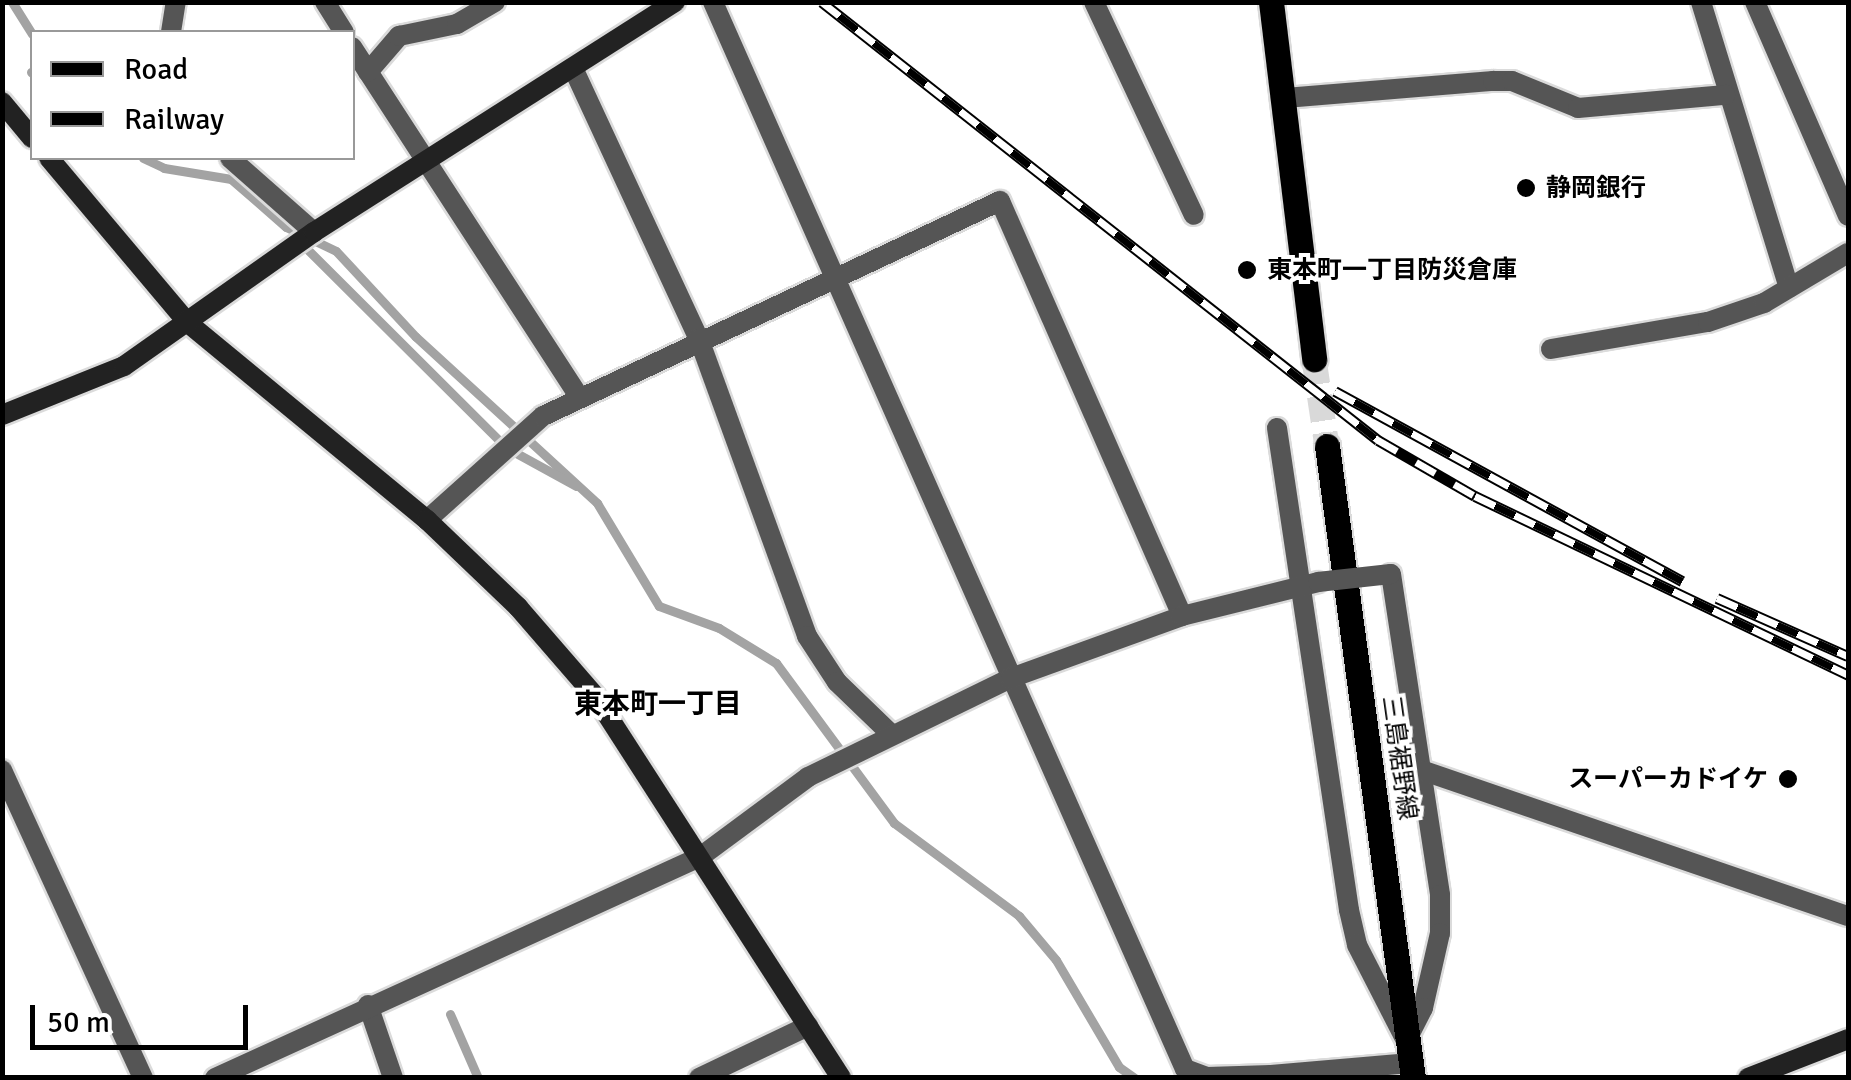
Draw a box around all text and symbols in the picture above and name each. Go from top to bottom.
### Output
legend [30,30,355,160]
text: Road [124,51,188,88]
text: Railway [124,101,224,138]
place label: 静岡銀行 [1546,173,1646,203]
marker: 静岡銀行 [1515,177,1537,199]
place label: 東本町一丁目防災倉庫 [1267,255,1517,285]
marker: 東本町一丁目防災倉庫 [1236,259,1258,281]
district label: 東本町一丁目 [574,687,742,721]
street label: 三島裾野線 [1375,694,1423,822]
place label: スーパーカドイケ [1568,764,1768,794]
marker: スーパーカドイケ [1777,768,1799,790]
scale bar [35,985,252,1047]
text: 50 m [47,1004,110,1041]

